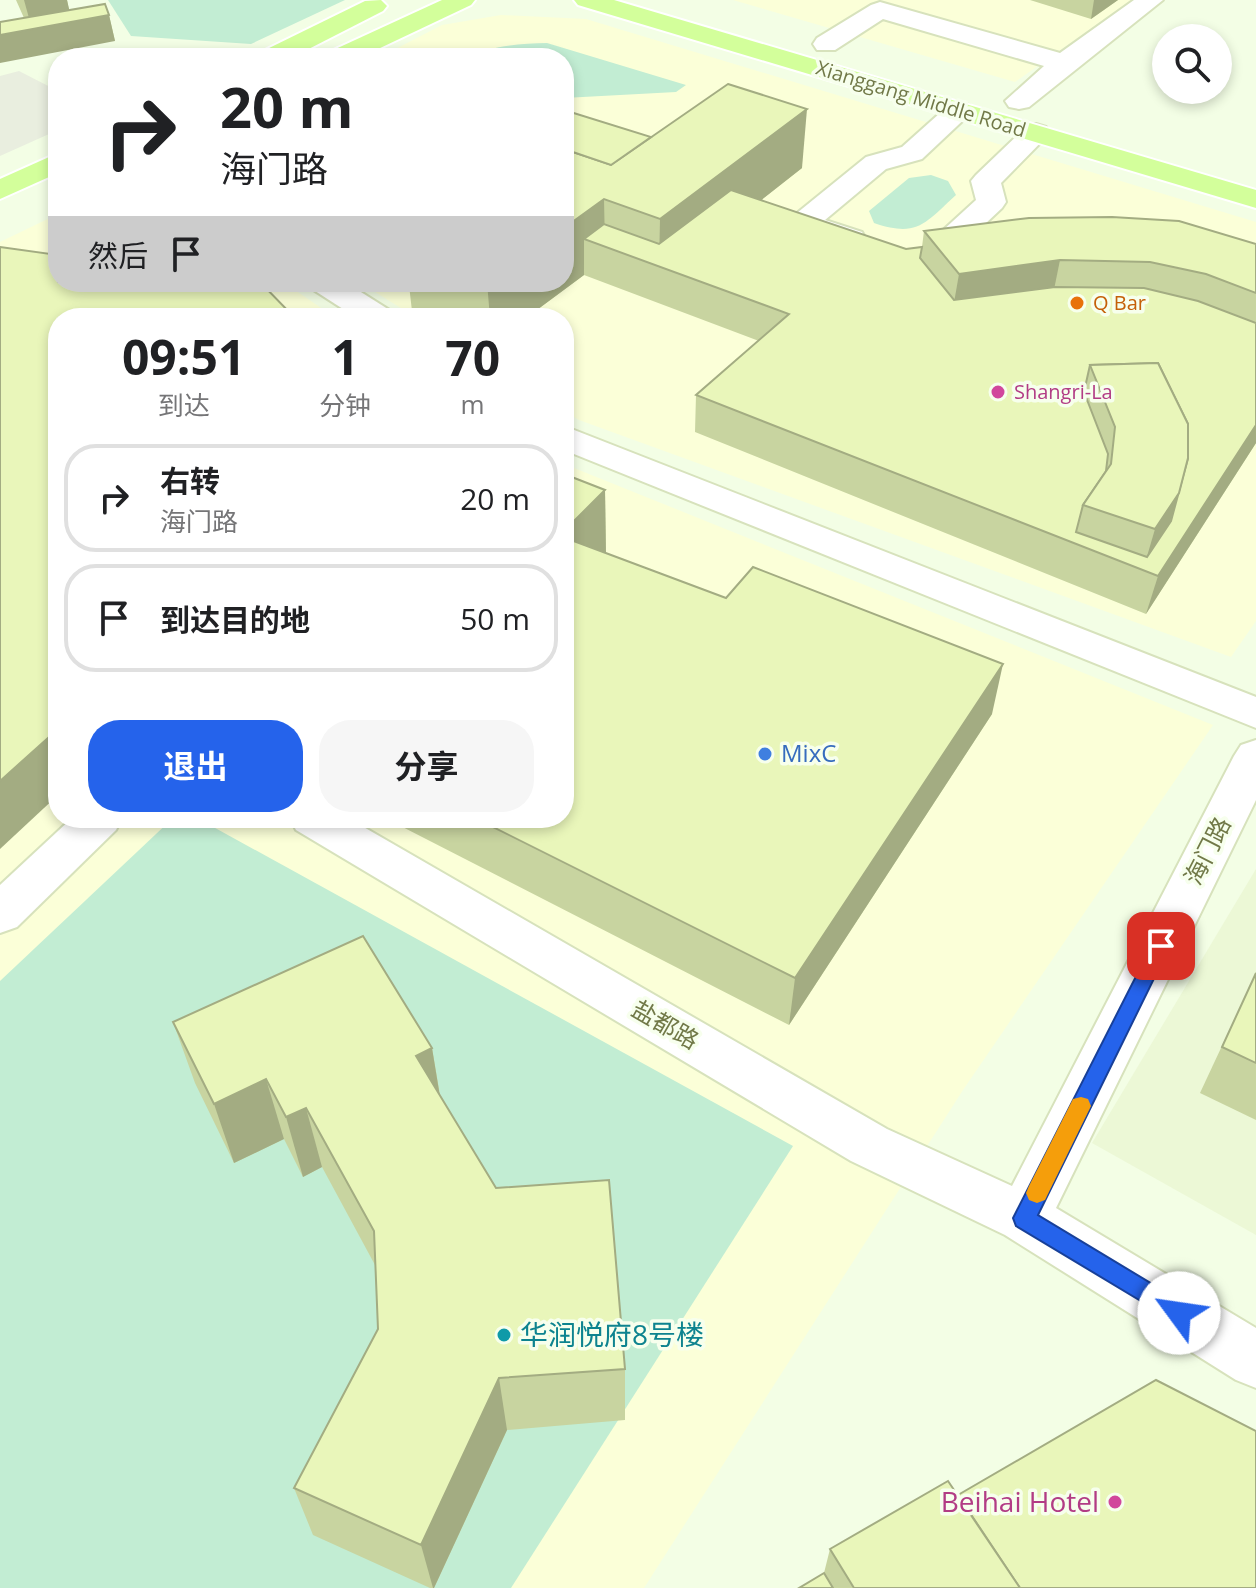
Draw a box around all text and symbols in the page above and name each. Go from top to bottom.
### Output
map controls [1152,24,1232,104]
button: search [1152,24,1232,104]
street label: Xianggang Middle Road [813,54,1029,143]
text: 20 m [220,68,354,144]
icon: right [88,80,192,184]
text: 海门路 [220,144,328,193]
icon: arrive [164,232,208,276]
text: 然后 [88,235,148,276]
place label: Q Bar [1093,289,1146,316]
marker: Q Bar [1068,294,1086,312]
text: 09:51 [122,324,245,389]
text: 1 [332,324,359,389]
text: 70 [445,325,500,390]
place label: Shangri-La [1014,378,1113,405]
marker: Shangri-La [989,383,1007,401]
text: m [461,386,485,422]
text: 到达 [158,387,210,423]
text: 分钟 [319,387,371,423]
text: 右转 [160,460,220,501]
icon: right [92,476,136,520]
text: 20 m [460,478,530,519]
text: 海门路 [160,503,238,539]
icon: arrive [92,596,136,640]
text: 50 m [460,598,530,639]
text: 到达目的地 [160,599,310,640]
button: 退出 [88,720,303,812]
button: 分享 [319,720,534,812]
place label: MixC [781,736,836,769]
marker: MixC [756,745,774,763]
street label: 海门路 [1176,811,1238,890]
pin [1127,912,1195,980]
icon: arrive [1139,924,1183,968]
street label: 盐都路 [626,991,705,1056]
position arrow [1137,1271,1221,1355]
place label: 华润悦府8号楼 [520,1315,704,1353]
marker: 华润悦府8号楼 [495,1326,513,1344]
place label: Beihai Hotel [941,1482,1099,1520]
marker: Beihai Hotel [1106,1493,1124,1511]

